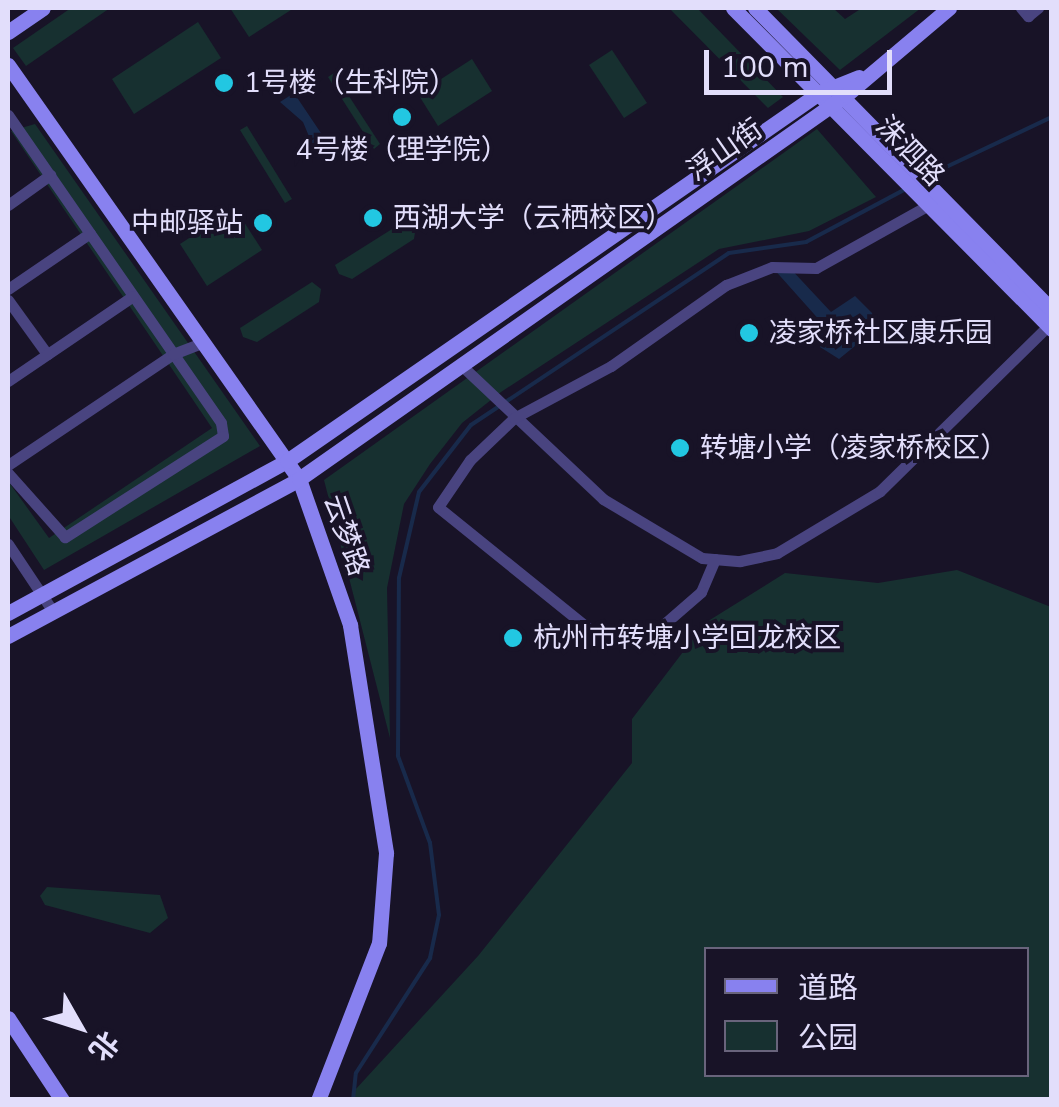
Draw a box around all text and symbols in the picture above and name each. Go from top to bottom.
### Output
scale bar [709,30,896,92]
text: 100 m [721,47,808,88]
place label: 1号楼（生科院） [244,66,457,100]
marker: 1号楼（生科院） [213,72,235,94]
marker: 4号楼（理学院） [391,106,413,128]
street label: 洙泗路 [869,109,951,193]
street label: 浮山街 [681,112,769,188]
place label: 4号楼（理学院） [296,133,508,167]
place label: 西湖大学（云栖校区） [393,201,673,235]
place label: 中邮驿站 [131,206,243,240]
marker: 西湖大学（云栖校区） [362,207,384,229]
marker: 中邮驿站 [252,212,274,234]
place label: 凌家桥社区康乐园 [769,316,993,350]
marker: 凌家桥社区康乐园 [738,322,760,344]
place label: 转塘小学（凌家桥校区） [700,431,1008,465]
marker: 转塘小学（凌家桥校区） [669,437,691,459]
street label: 云梦路 [316,490,376,580]
place label: 杭州市转塘小学回龙校区 [533,621,841,655]
marker: 杭州市转塘小学回龙校区 [502,627,524,649]
legend [704,947,1029,1077]
text: 道路 [798,968,858,1009]
north arrow [30,977,130,1077]
text: 公园 [798,1018,858,1059]
text: 北 [80,1023,127,1069]

